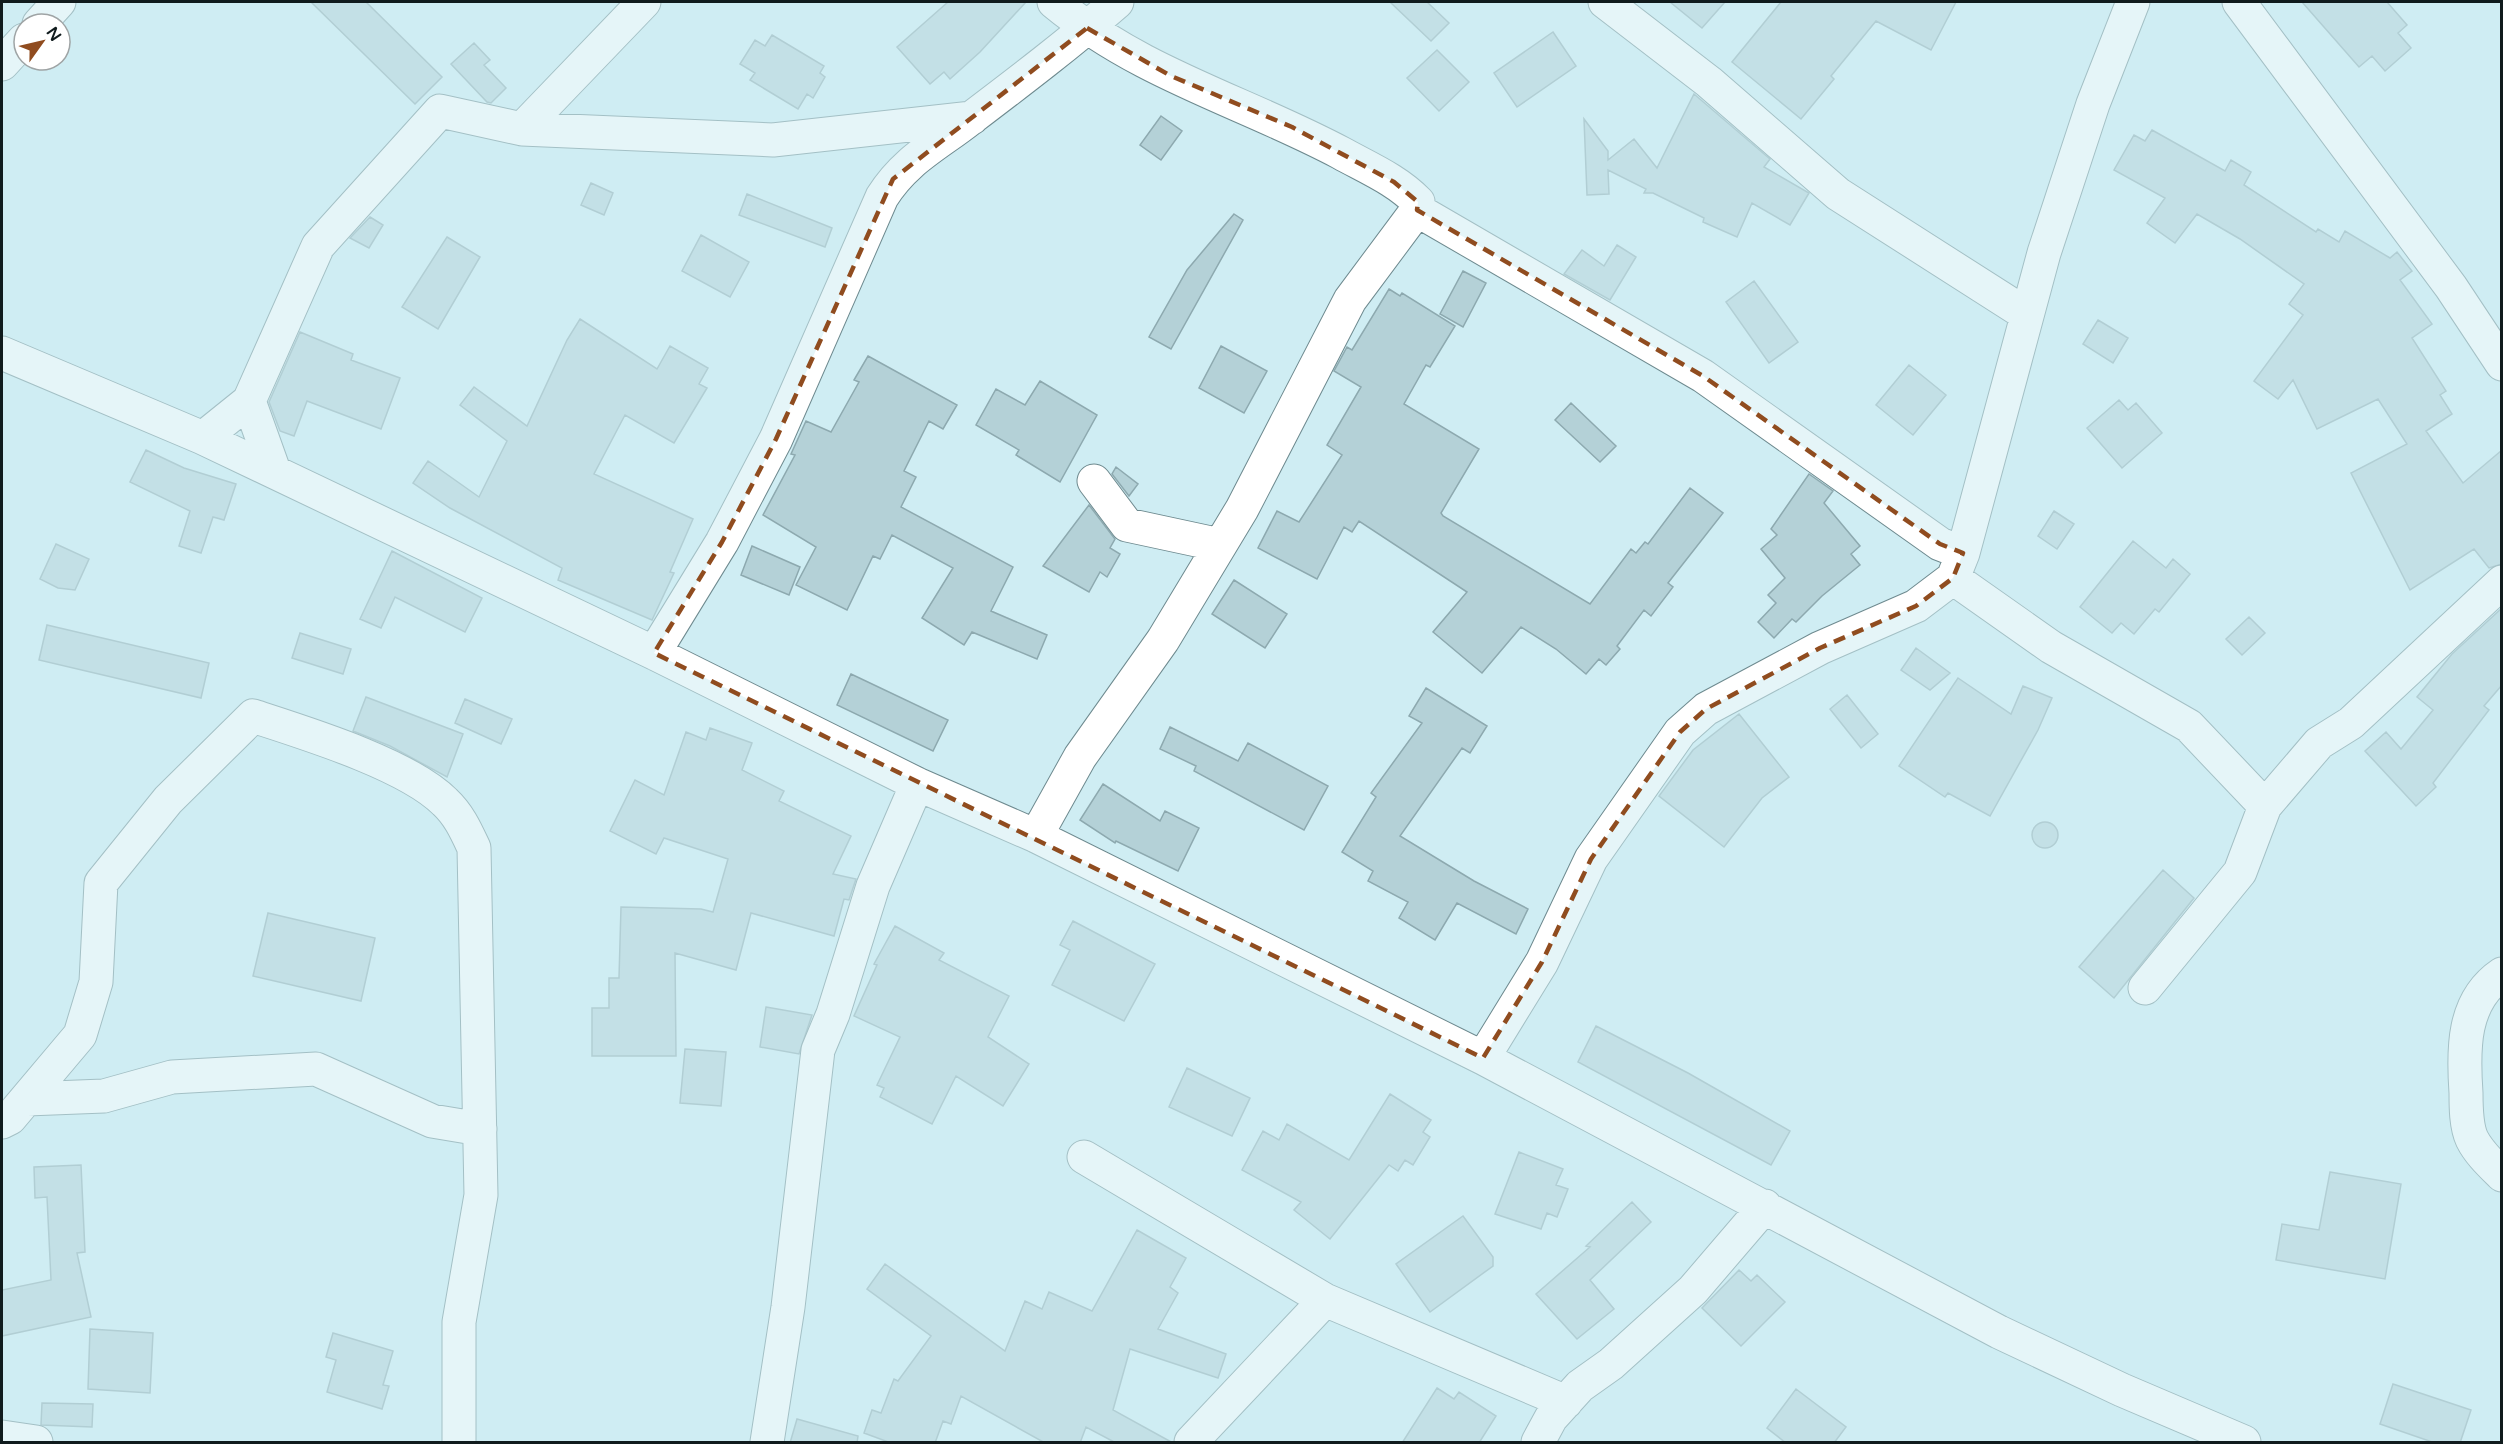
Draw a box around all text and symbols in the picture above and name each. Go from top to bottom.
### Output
north arrow [12,12,72,72]
text: N [42,23,65,45]

